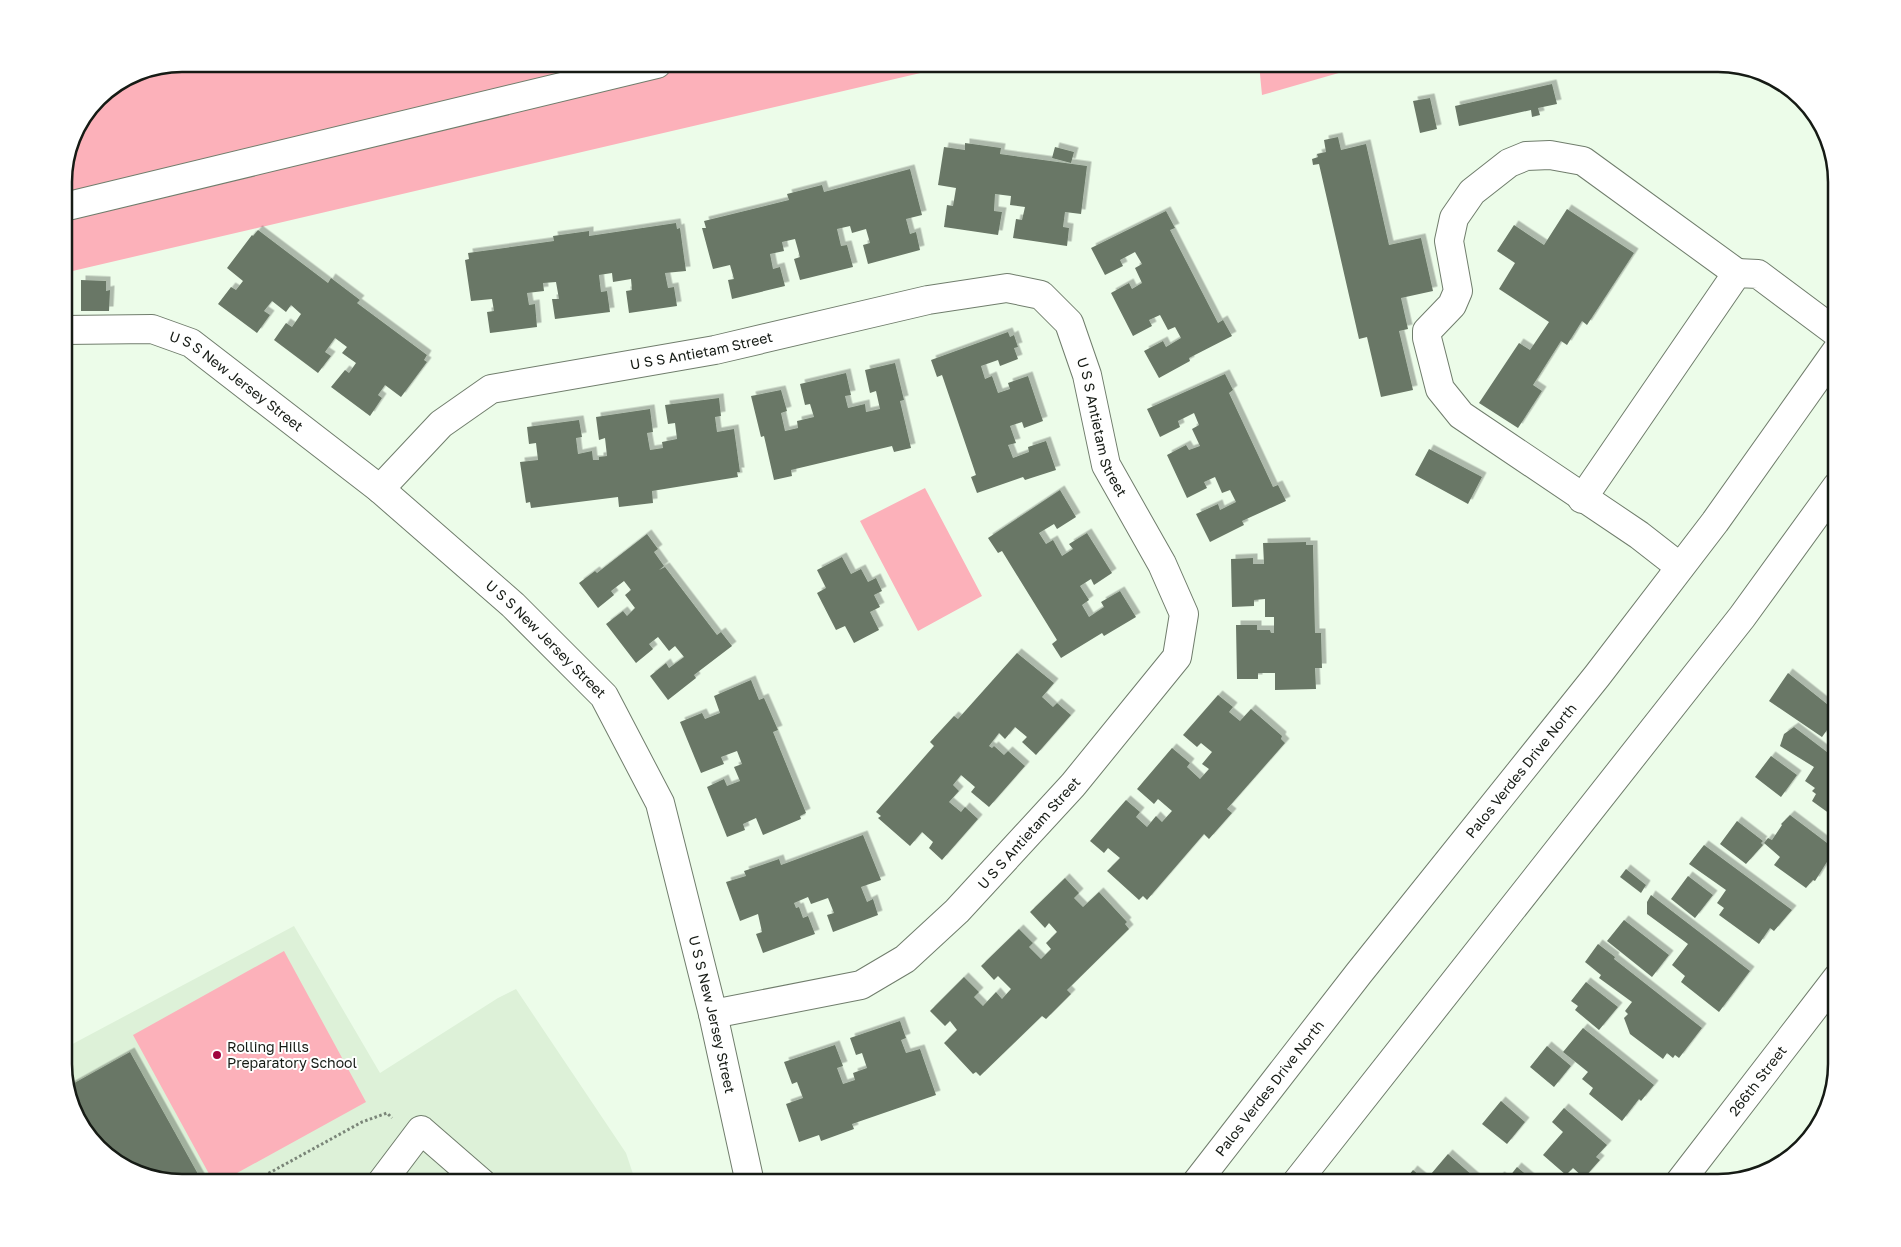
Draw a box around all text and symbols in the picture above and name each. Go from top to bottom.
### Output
street label: U S S New Jersey Street [167,327,307,435]
street label: U S S Antietam Street [629,328,774,373]
street label: U S S Antietam Street [1074,355,1131,499]
street label: U S S New Jersey Street [482,576,610,701]
street label: Palos Verdes Drive North [1462,700,1580,841]
street label: U S S Antietam Street [974,773,1083,892]
street label: U S S New Jersey Street [686,934,739,1095]
street label: Palos Verdes Drive North [1211,1017,1327,1159]
place label: Rolling Hills Preparatory School [227,1038,357,1071]
street label: 266th Street [1725,1042,1790,1119]
marker: Rolling Hills Preparatory School [211,1049,223,1061]

